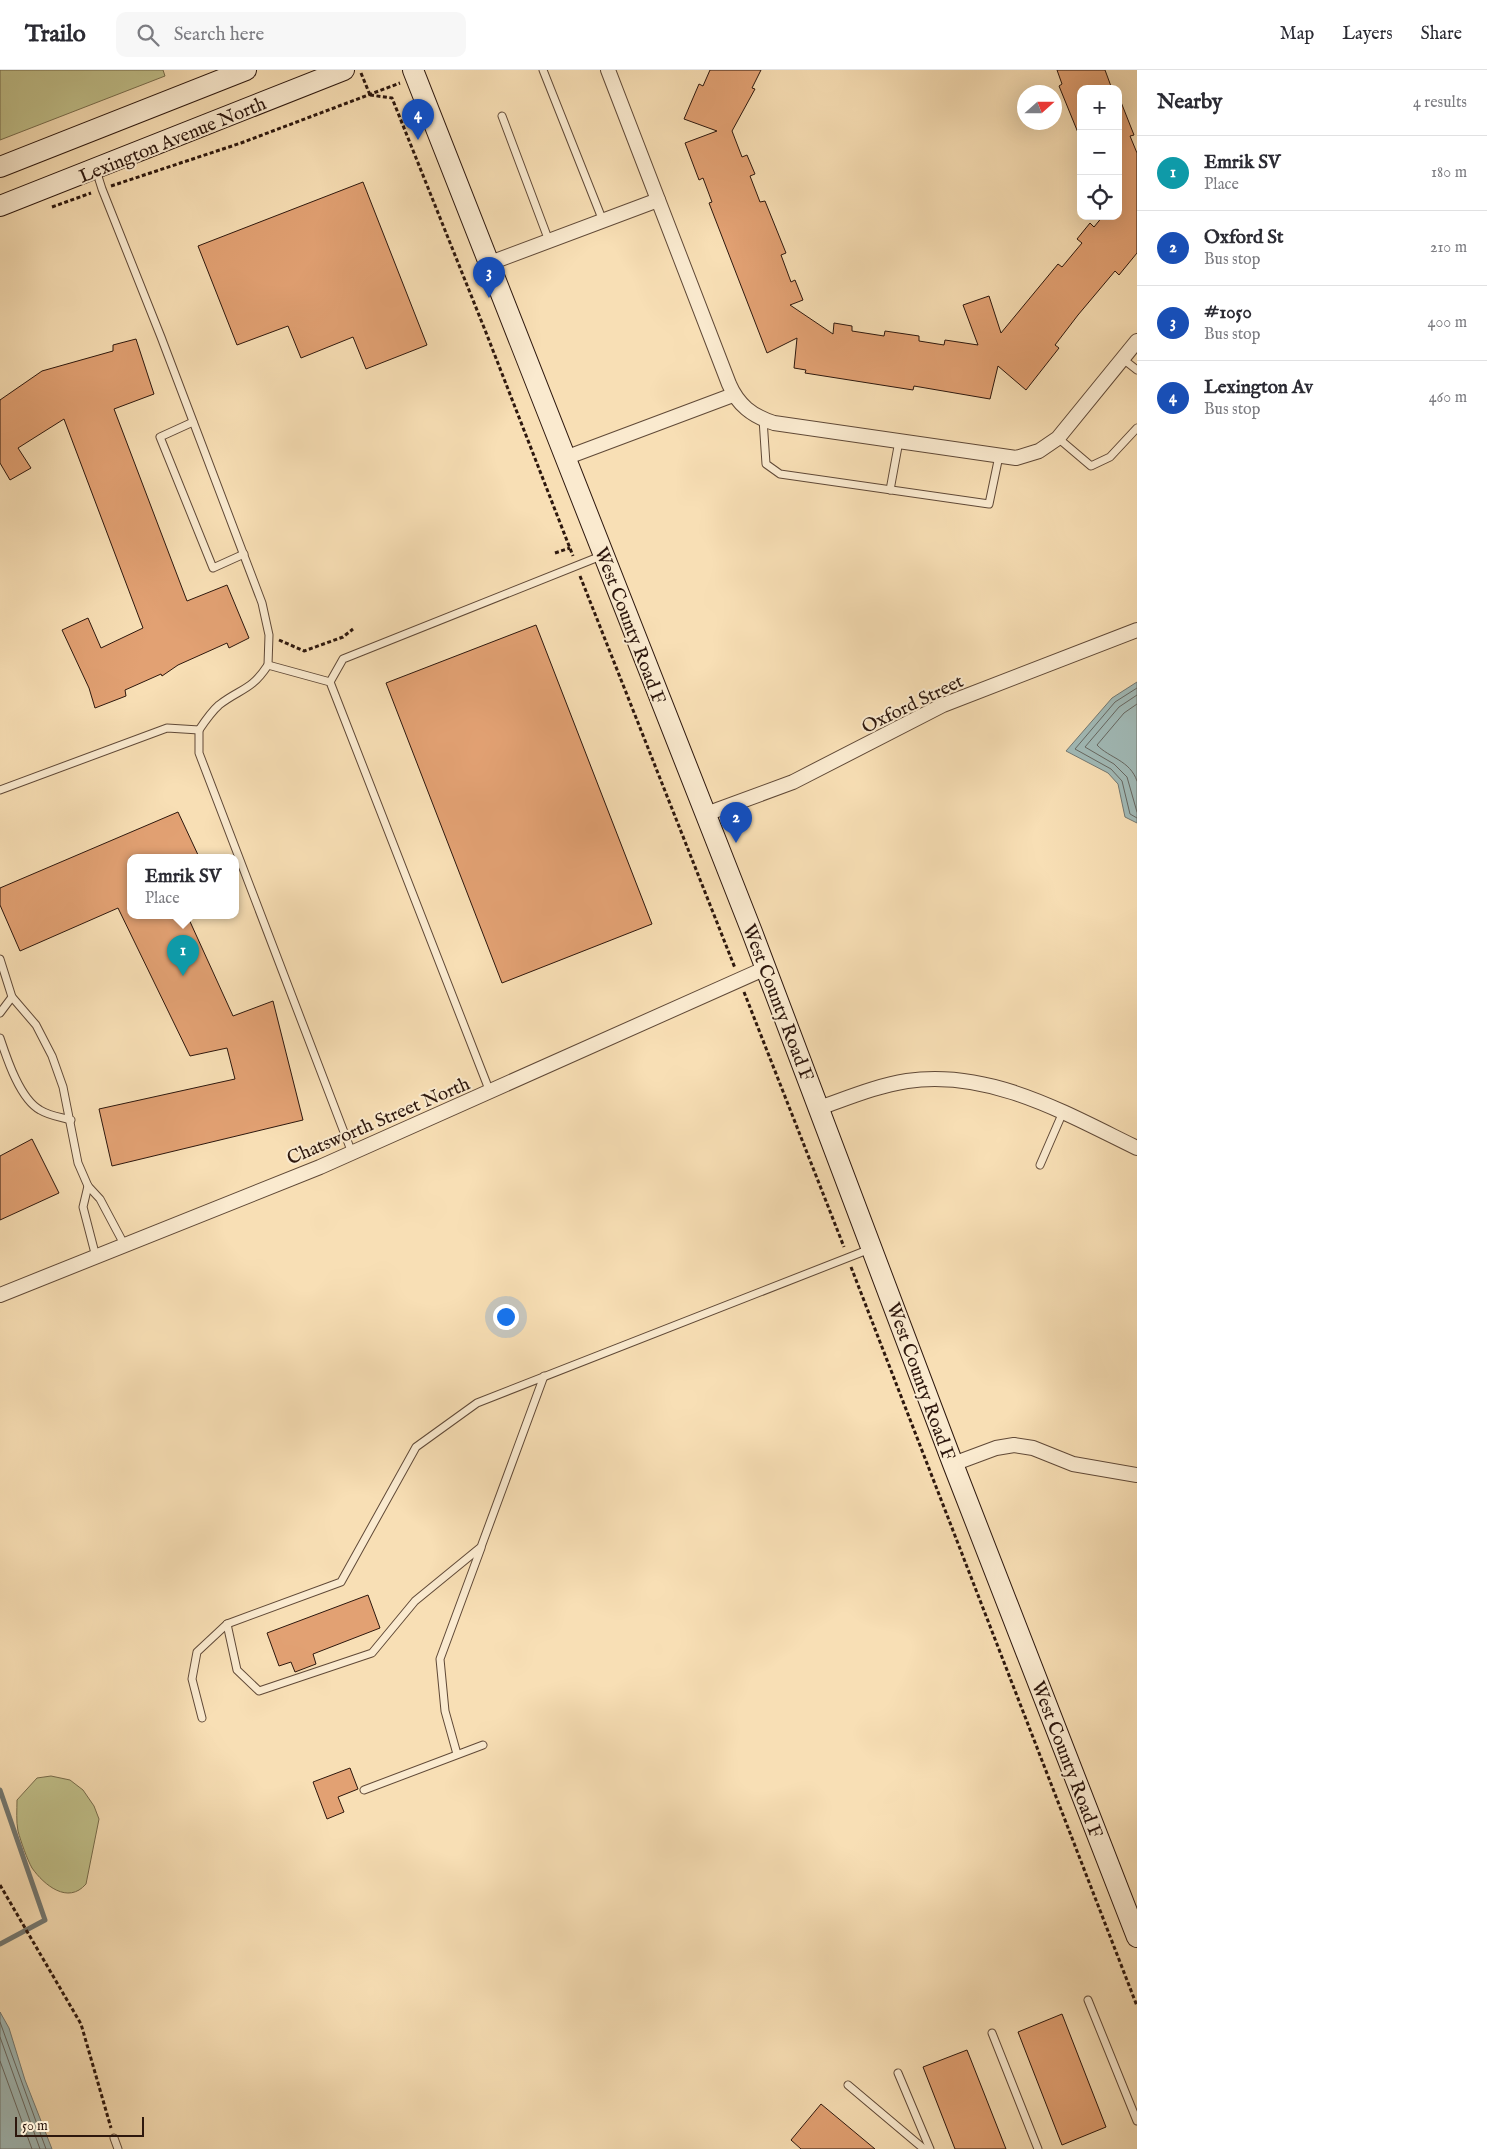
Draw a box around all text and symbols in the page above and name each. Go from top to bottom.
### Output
search box [116,12,466,57]
text: Trailo [25,19,86,50]
icon: search [134,21,162,49]
text: Search here [174,23,264,47]
text: Map [1280,23,1314,46]
text: Layers [1342,23,1393,46]
text: Share [1421,23,1462,46]
north arrow [1017,85,1062,130]
map controls [1077,85,1122,220]
button: + [1077,85,1122,130]
text: Nearby [1157,89,1222,116]
street label: Lexington Avenue North [76,92,270,189]
text: 4 results [1413,93,1467,113]
pin: 4 [402,99,434,140]
button: − [1077,130,1122,175]
text: Emrik SV [1204,151,1280,175]
text: 1 [1170,163,1176,183]
text: 180 m [1431,163,1467,183]
button: locate [1077,175,1122,220]
text: Place [1204,175,1239,195]
text: Oxford St [1204,226,1283,250]
text: 2 [1169,238,1177,258]
text: 210 m [1430,238,1467,258]
text: Bus stop [1204,250,1260,270]
pin: 3 [473,257,505,298]
text: #1050 [1204,301,1252,325]
text: 3 [1170,313,1176,333]
text: 400 m [1428,313,1467,333]
text: Bus stop [1204,325,1260,345]
text: Lexington Av [1204,376,1313,400]
text: 4 [1169,388,1177,408]
text: 460 m [1429,388,1467,408]
text: Bus stop [1204,400,1260,420]
street label: West County Road F [588,544,670,708]
street label: Oxford Street [858,670,968,740]
pin: 2 [720,802,752,843]
popup [127,854,239,919]
text: Emrik SV [145,865,221,889]
text: Place [145,889,180,909]
street label: West County Road F [736,921,818,1085]
pin: 1 [167,935,199,976]
street label: Chatsworth Street North [284,1072,474,1171]
street label: West County Road F [880,1300,960,1464]
your location [493,1304,519,1330]
street label: West County Road F [1025,1678,1107,1842]
scale bar [15,2114,144,2137]
text: 50 m [22,2117,48,2135]

